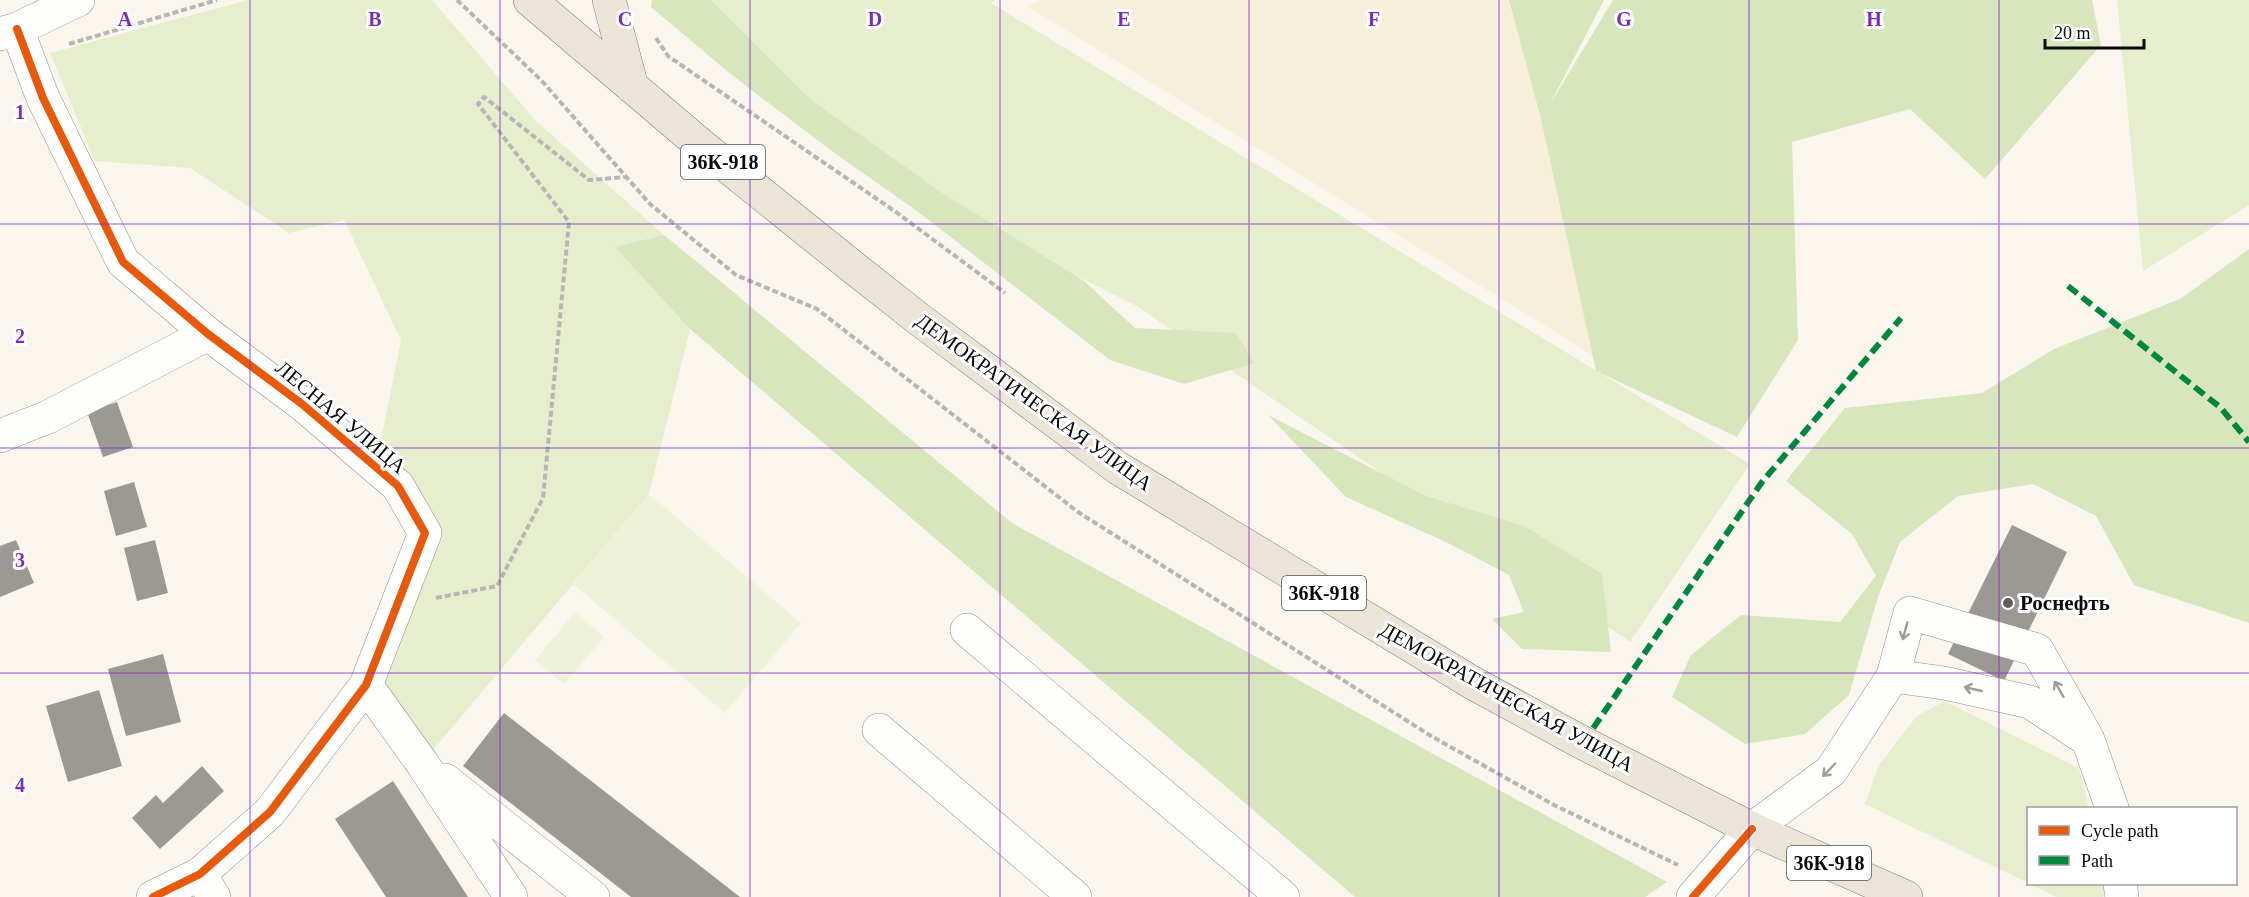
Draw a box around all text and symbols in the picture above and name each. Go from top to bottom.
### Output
text: A [118,8,133,30]
text: B [368,8,382,30]
text: C [618,8,632,30]
text: D [868,8,882,30]
text: E [1117,8,1131,30]
text: F [1368,8,1380,30]
text: G [1616,8,1632,30]
text: H [1866,8,1882,30]
scale bar [2045,12,2144,50]
text: 20 m [2054,23,2091,43]
text: 1 [15,101,25,123]
road number: 36К-918 [681,145,765,179]
street label: ДЕМОКРАТИЧЕСКАЯ УЛИЦА [911,308,1158,496]
text: 2 [15,325,25,347]
street label: ЛЕСНАЯ УЛИЦА [271,355,412,479]
text: 3 [15,549,25,571]
road number: 36К-918 [1282,576,1366,610]
place label: Роснефть [2020,591,2110,615]
marker: Роснефть [2001,596,2015,610]
street label: ДЕМОКРАТИЧЕСКАЯ УЛИЦА [1376,617,1639,777]
one-way arrow [1899,621,1911,640]
one-way arrow [2053,681,2065,698]
one-way arrow [1964,683,1983,695]
one-way arrow [1822,763,1837,778]
text: 4 [15,774,25,796]
legend [2027,807,2237,885]
text: Cycle path [2081,821,2158,841]
road number: 36К-918 [1787,846,1871,880]
text: Path [2081,851,2113,871]

